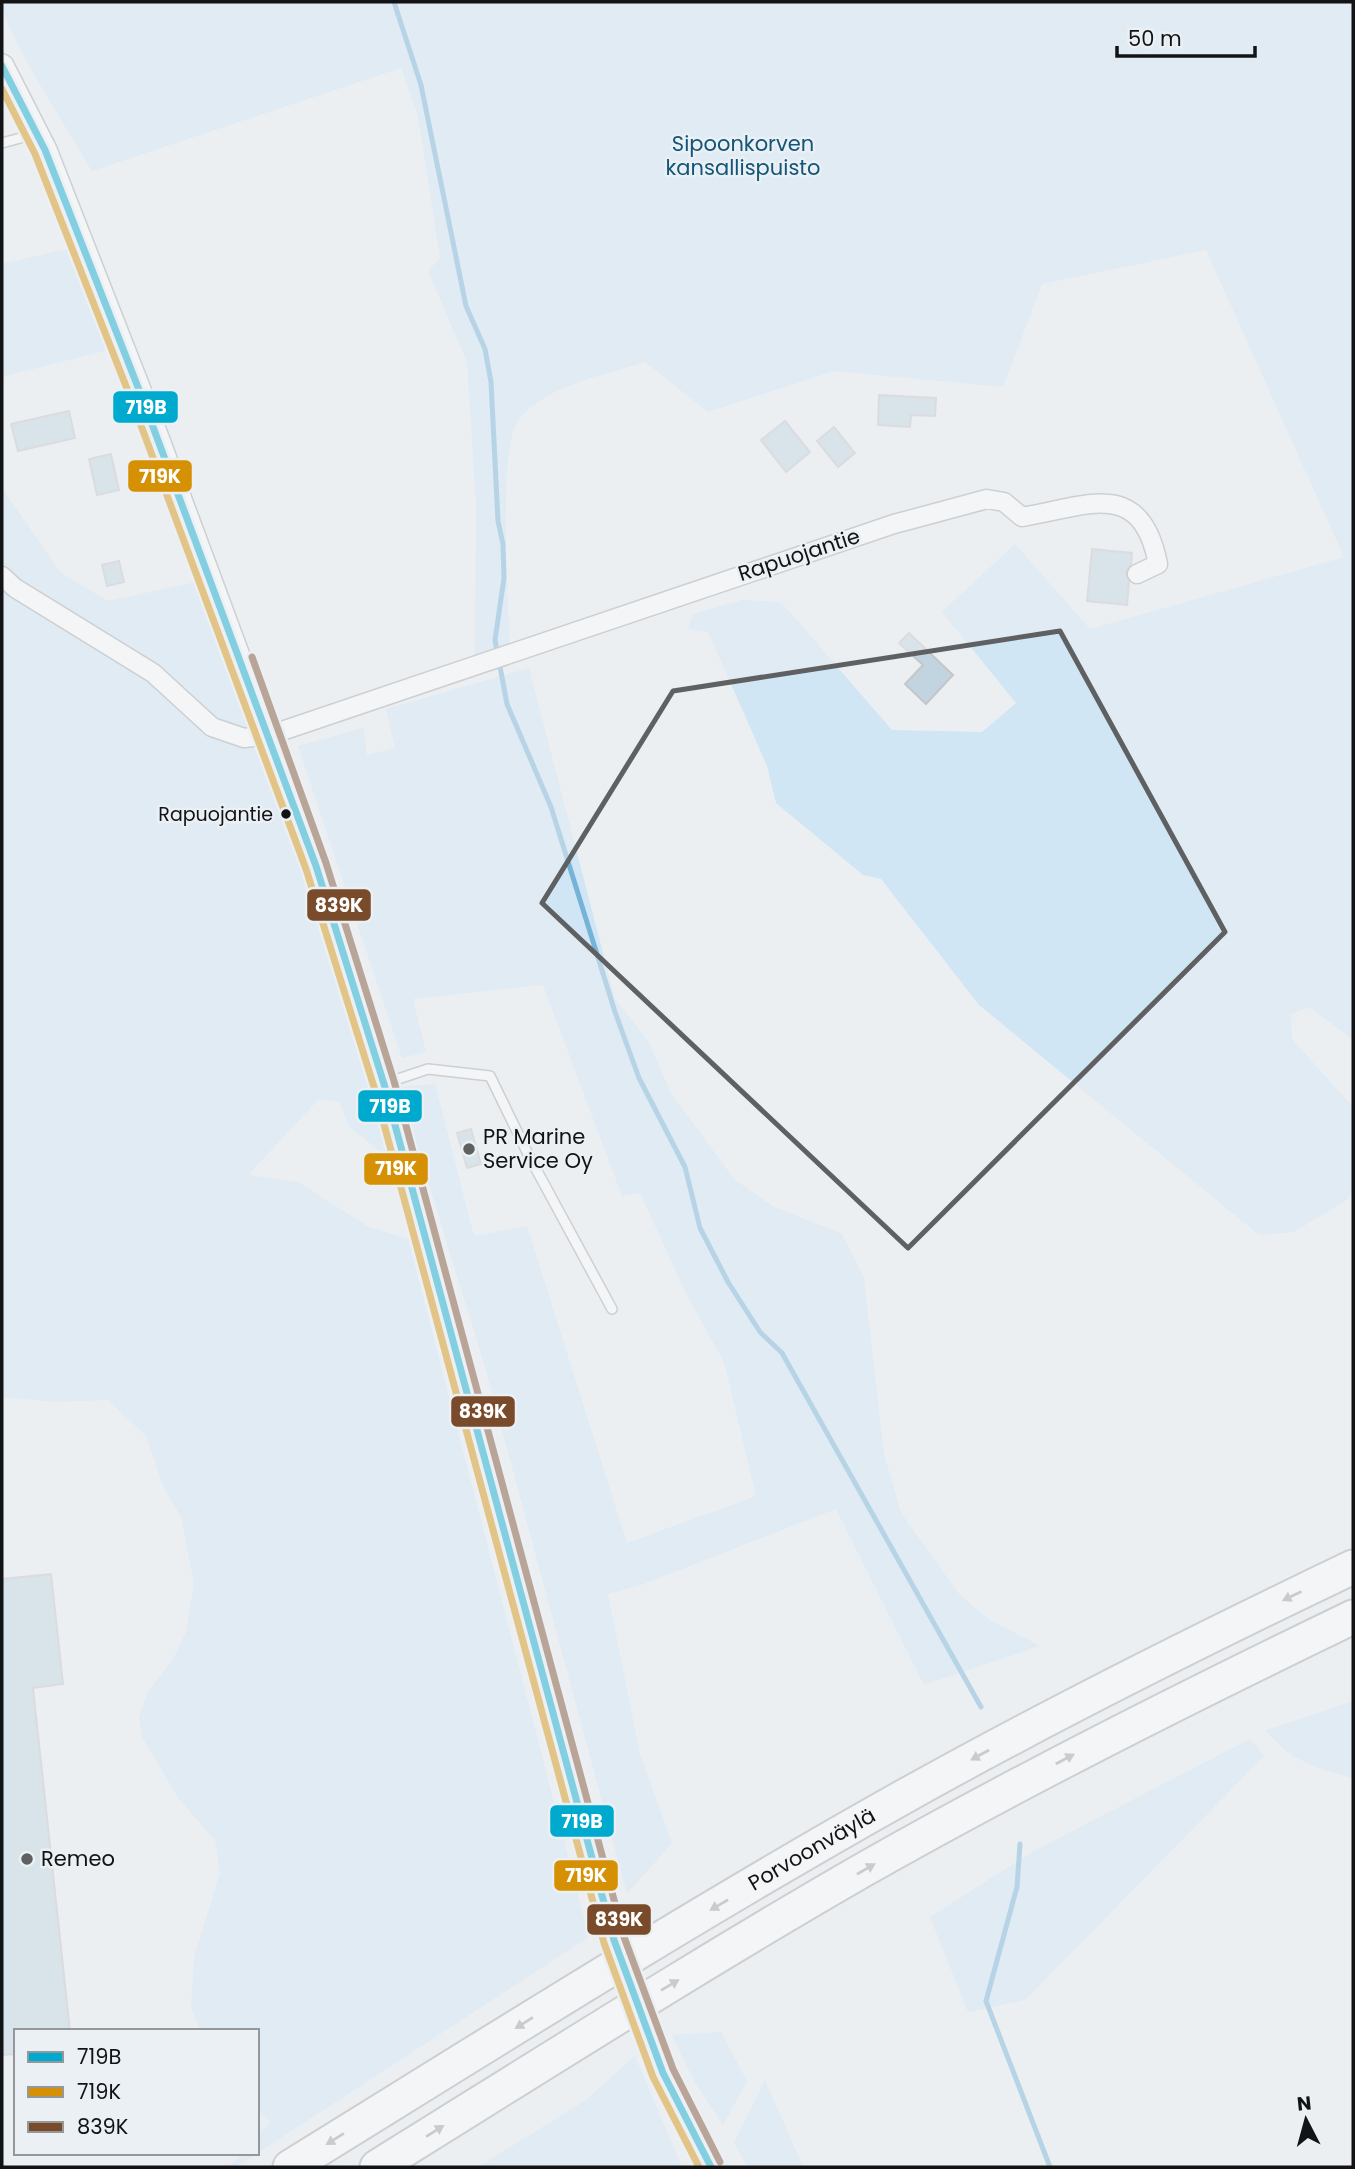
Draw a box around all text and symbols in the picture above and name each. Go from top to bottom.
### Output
scale bar [1117,14,1255,58]
text: 50 m [1128,24,1182,53]
park label: Sipoonkorven kansallispuisto [666,129,820,182]
line badge: 719B [112,390,179,424]
text: 719B [125,394,167,421]
line badge: 719K [127,459,193,493]
text: 719K [139,463,181,490]
street label: Rapuojantie [734,521,864,588]
place label: Rapuojantie [158,801,273,828]
marker: Rapuojantie [279,807,293,821]
line badge: 839K [306,888,372,922]
text: 839K [315,892,363,919]
line badge: 719B [357,1089,423,1123]
text: 719B [369,1093,411,1120]
place label: PR Marine Service Oy [483,1122,593,1175]
marker: PR Marine Service Oy [461,1141,477,1157]
line badge: 719K [363,1152,429,1186]
text: 719K [375,1155,417,1182]
line badge: 839K [450,1395,516,1428]
text: 839K [459,1398,507,1425]
one-way arrow [1282,1591,1302,1602]
one-way arrow [970,1749,989,1761]
one-way arrow [1055,1754,1075,1765]
street label: Porvoonväylä [743,1801,881,1897]
line badge: 719B [549,1804,615,1838]
text: 719B [561,1808,603,1835]
place label: Remeo [41,1844,115,1873]
marker: Remeo [19,1851,35,1867]
line badge: 719K [553,1859,619,1892]
text: 719K [565,1862,607,1889]
one-way arrow [856,1863,875,1875]
one-way arrow [709,1899,728,1911]
line badge: 839K [586,1903,652,1936]
text: 839K [595,1906,643,1933]
one-way arrow [660,1979,679,1991]
one-way arrow [515,2017,534,2029]
legend [14,2029,259,2155]
text: 719B [77,2042,121,2071]
text: 719K [77,2077,121,2106]
north arrow [1271,2085,1341,2155]
text: N [1296,2089,1313,2118]
text: 839K [77,2112,129,2141]
one-way arrow [426,2125,445,2138]
one-way arrow [326,2133,345,2146]

